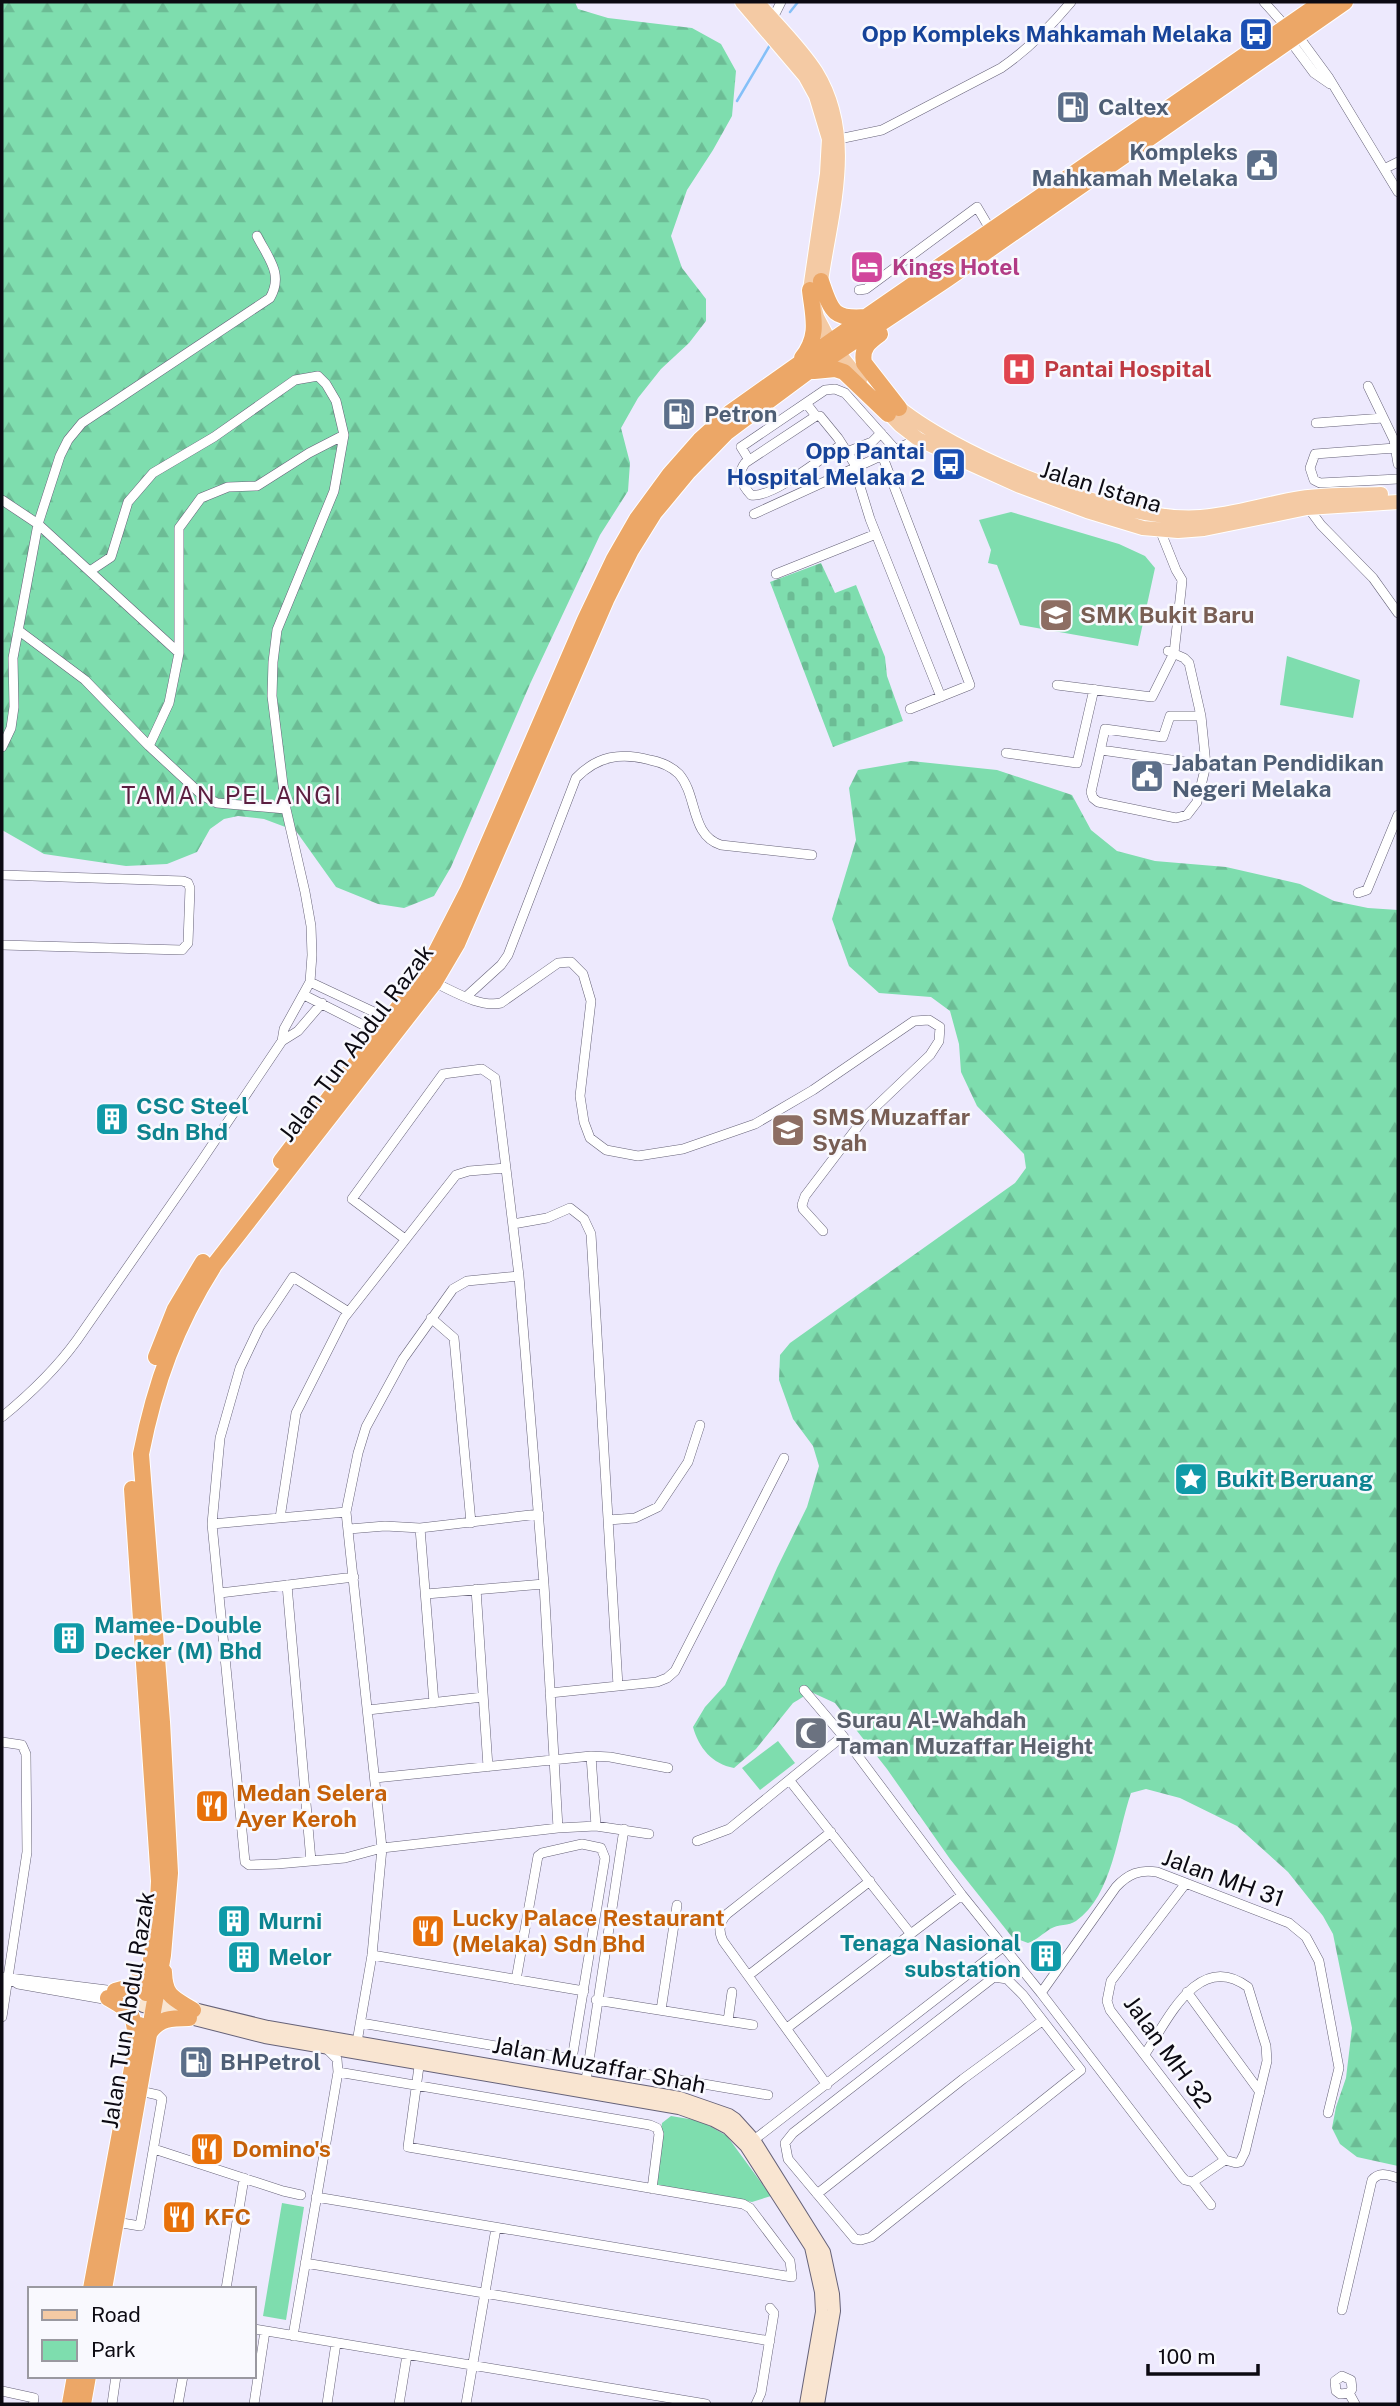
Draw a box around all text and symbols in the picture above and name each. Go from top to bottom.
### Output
bus stop icon: Opp Kompleks Mahkamah Melaka [1237,15,1275,53]
place label: Opp Kompleks Mahkamah Melaka [862,20,1232,47]
fuel station icon: Caltex [1054,88,1092,126]
place label: Caltex [1098,93,1169,120]
place label: Kompleks Mahkamah Melaka [1031,138,1238,191]
public building icon: Kompleks Mahkamah Melaka [1243,146,1281,184]
hotel icon: Kings Hotel [848,248,886,286]
place label: Kings Hotel [892,253,1020,280]
hospital icon: Pantai Hospital [1000,350,1038,388]
place label: Pantai Hospital [1044,355,1212,382]
fuel station icon: Petron [660,395,698,433]
place label: Petron [704,400,777,427]
place label: Opp Pantai Hospital Melaka 2 [727,437,925,490]
bus stop icon: Opp Pantai Hospital Melaka 2 [930,445,968,483]
street label: Jalan Istana [1037,455,1165,518]
school or university icon: SMK Bukit Baru [1037,596,1075,634]
place label: SMK Bukit Baru [1080,601,1254,628]
place label: Jabatan Pendidikan Negeri Melaka [1172,749,1384,802]
public building icon: Jabatan Pendidikan Negeri Melaka [1128,757,1166,795]
district label: TAMAN PELANGI [121,781,343,809]
street label: Jalan Tun Abdul Razak [273,939,438,1146]
place label: CSC Steel Sdn Bhd [136,1092,249,1145]
building icon: CSC Steel Sdn Bhd [93,1100,131,1138]
place label: SMS Muzaffar Syah [812,1103,970,1156]
school or university icon: SMS Muzaffar Syah [769,1111,807,1149]
place icon: Bukit Beruang [1172,1460,1210,1498]
place label: Bukit Beruang [1216,1465,1373,1492]
place label: Mamee-Double Decker (M) Bhd [94,1611,262,1664]
building icon: Mamee-Double Decker (M) Bhd [50,1619,88,1657]
place label: Surau Al-Wahdah Taman Muzaffar Height [836,1706,1093,1759]
mosque icon: Surau Al-Wahdah Taman Muzaffar Height [792,1714,830,1752]
place label: Medan Selera Ayer Keroh [236,1779,387,1832]
restaurant icon: Medan Selera Ayer Keroh [193,1787,231,1825]
street label: Jalan MH 31 [1159,1843,1288,1912]
street label: Jalan Tun Abdul Razak [95,1889,160,2130]
building icon: Murni [215,1902,253,1940]
place label: Lucky Palace Restaurant (Melaka) Sdn Bhd [452,1904,725,1957]
place label: Murni [258,1907,322,1934]
restaurant icon: Lucky Palace Restaurant (Melaka) Sdn Bhd [409,1912,447,1950]
place label: Tenaga Nasional substation [840,1929,1021,1982]
building icon: Tenaga Nasional substation [1027,1937,1065,1975]
building icon: Melor [225,1938,263,1976]
place label: Melor [268,1943,332,1970]
street label: Jalan MH 32 [1119,1990,1218,2113]
street label: Jalan Muzaffar Shah [490,2031,708,2098]
fuel station icon: BHPetrol [177,2043,215,2081]
place label: BHPetrol [220,2048,321,2075]
restaurant icon: Domino's [188,2130,226,2168]
place label: Domino's [232,2135,331,2162]
restaurant icon: KFC [160,2198,198,2236]
place label: KFC [204,2203,251,2230]
legend [28,2287,256,2378]
text: Road [91,2302,141,2327]
scale bar [1148,2332,1258,2376]
text: Park [91,2337,136,2362]
text: 100 m [1158,2344,1215,2369]

